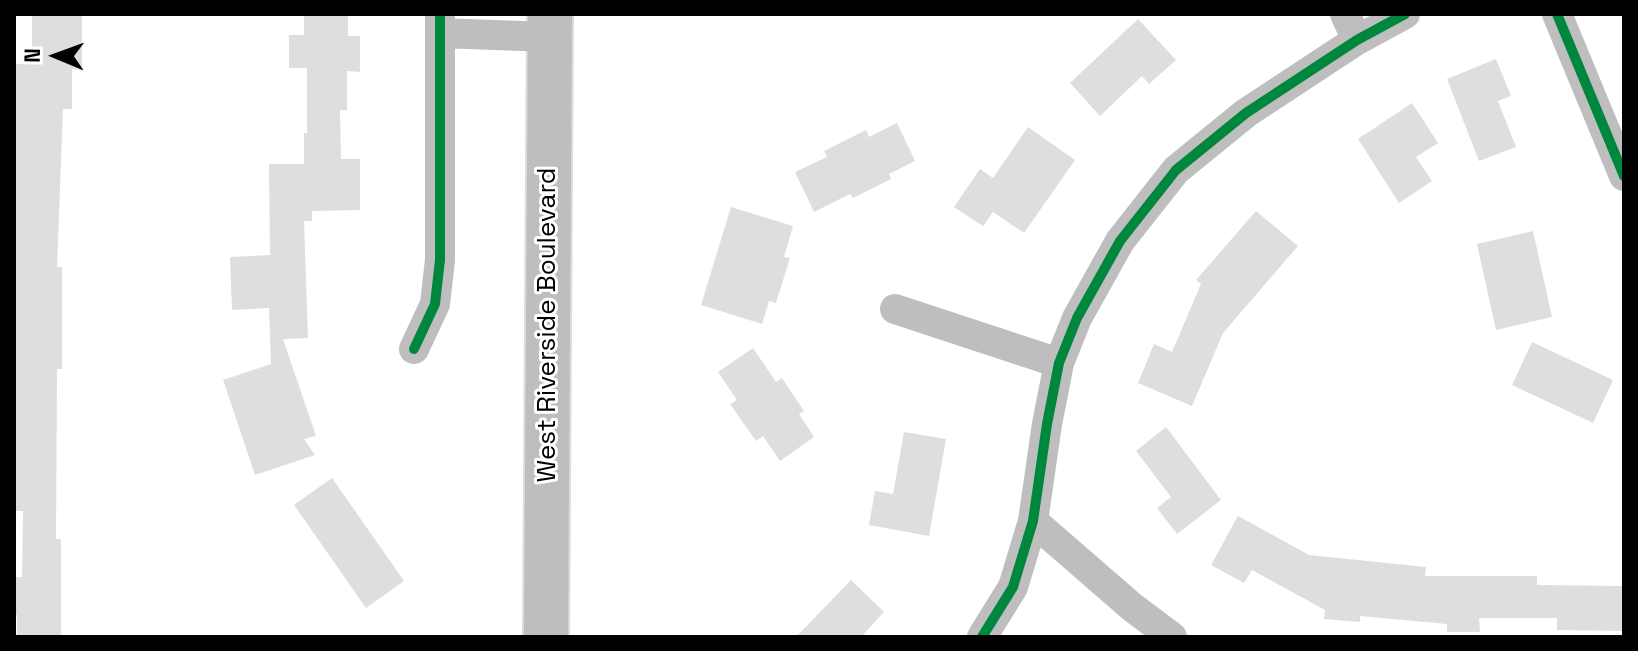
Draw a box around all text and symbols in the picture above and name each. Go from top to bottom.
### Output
north arrow [16,16,96,96]
text: N [18,48,46,63]
street label: West Riverside Boulevard [532,168,564,482]

